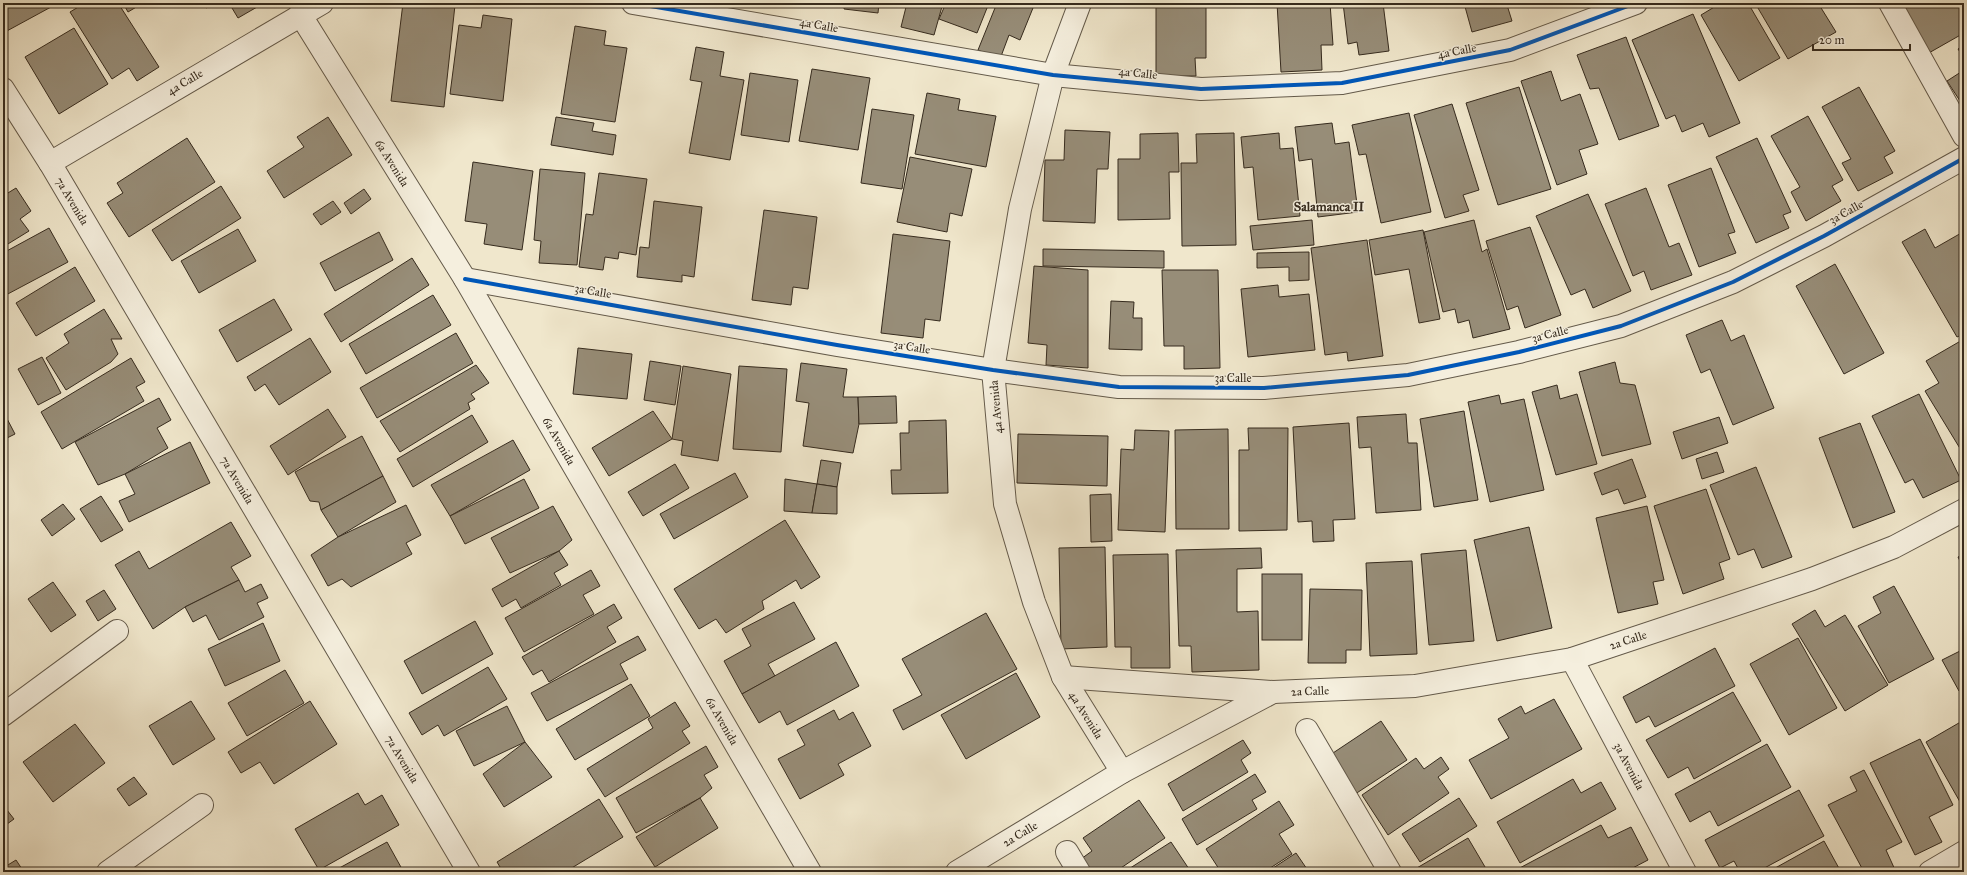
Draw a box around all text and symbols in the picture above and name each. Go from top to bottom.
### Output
street label: 4a Calle [799,15,839,35]
scale bar [1813,26,1910,52]
text: 20 m [1819,33,1845,47]
street label: 4a Calle [1436,40,1478,62]
street label: 4a Calle [1118,64,1158,82]
street label: 4a Calle [165,66,205,98]
street label: 6a Avenida [372,137,412,190]
street label: 7a Avenida [52,175,92,228]
street label: 3a Calle [1826,197,1866,227]
district label: Salamanca II [1294,199,1365,215]
street label: 3a Calle [573,281,613,301]
street label: 3a Calle [1530,323,1570,345]
street label: 3a Calle [893,337,931,357]
street label: 3a Calle [1214,371,1252,385]
street label: 4a Avenida [987,379,1005,434]
street label: 6a Avenida [540,415,579,468]
street label: 7a Avenida [217,454,257,507]
street label: 2a Calle [1608,627,1648,653]
street label: 2a Calle [1291,683,1329,699]
street label: 4a Avenida [1066,689,1107,742]
street label: 6a Avenida [703,695,742,748]
street label: 7a Avenida [382,733,422,786]
street label: 3a Avenida [1611,740,1648,793]
street label: 2a Calle [1000,818,1040,850]

